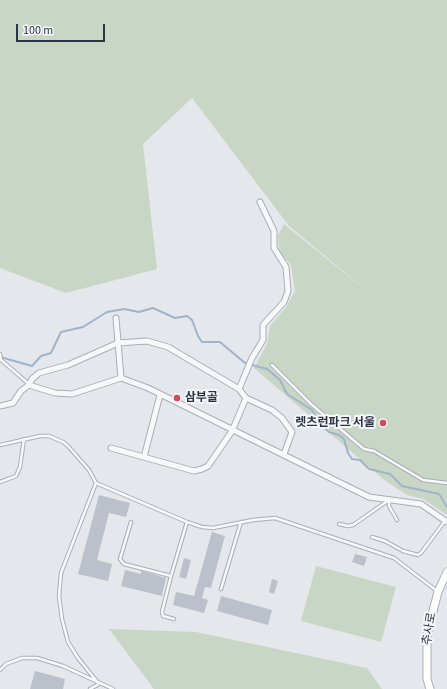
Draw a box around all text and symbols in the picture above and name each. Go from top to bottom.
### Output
scale bar [18,16,107,42]
text: 100 m [23,22,53,39]
place label: 삼부골 [185,391,218,405]
marker: 삼부골 [172,393,182,403]
place label: 렛츠런파크 서울 [295,416,375,430]
marker: 렛츠런파크 서울 [378,418,388,428]
street label: 추사로 [420,611,440,647]

